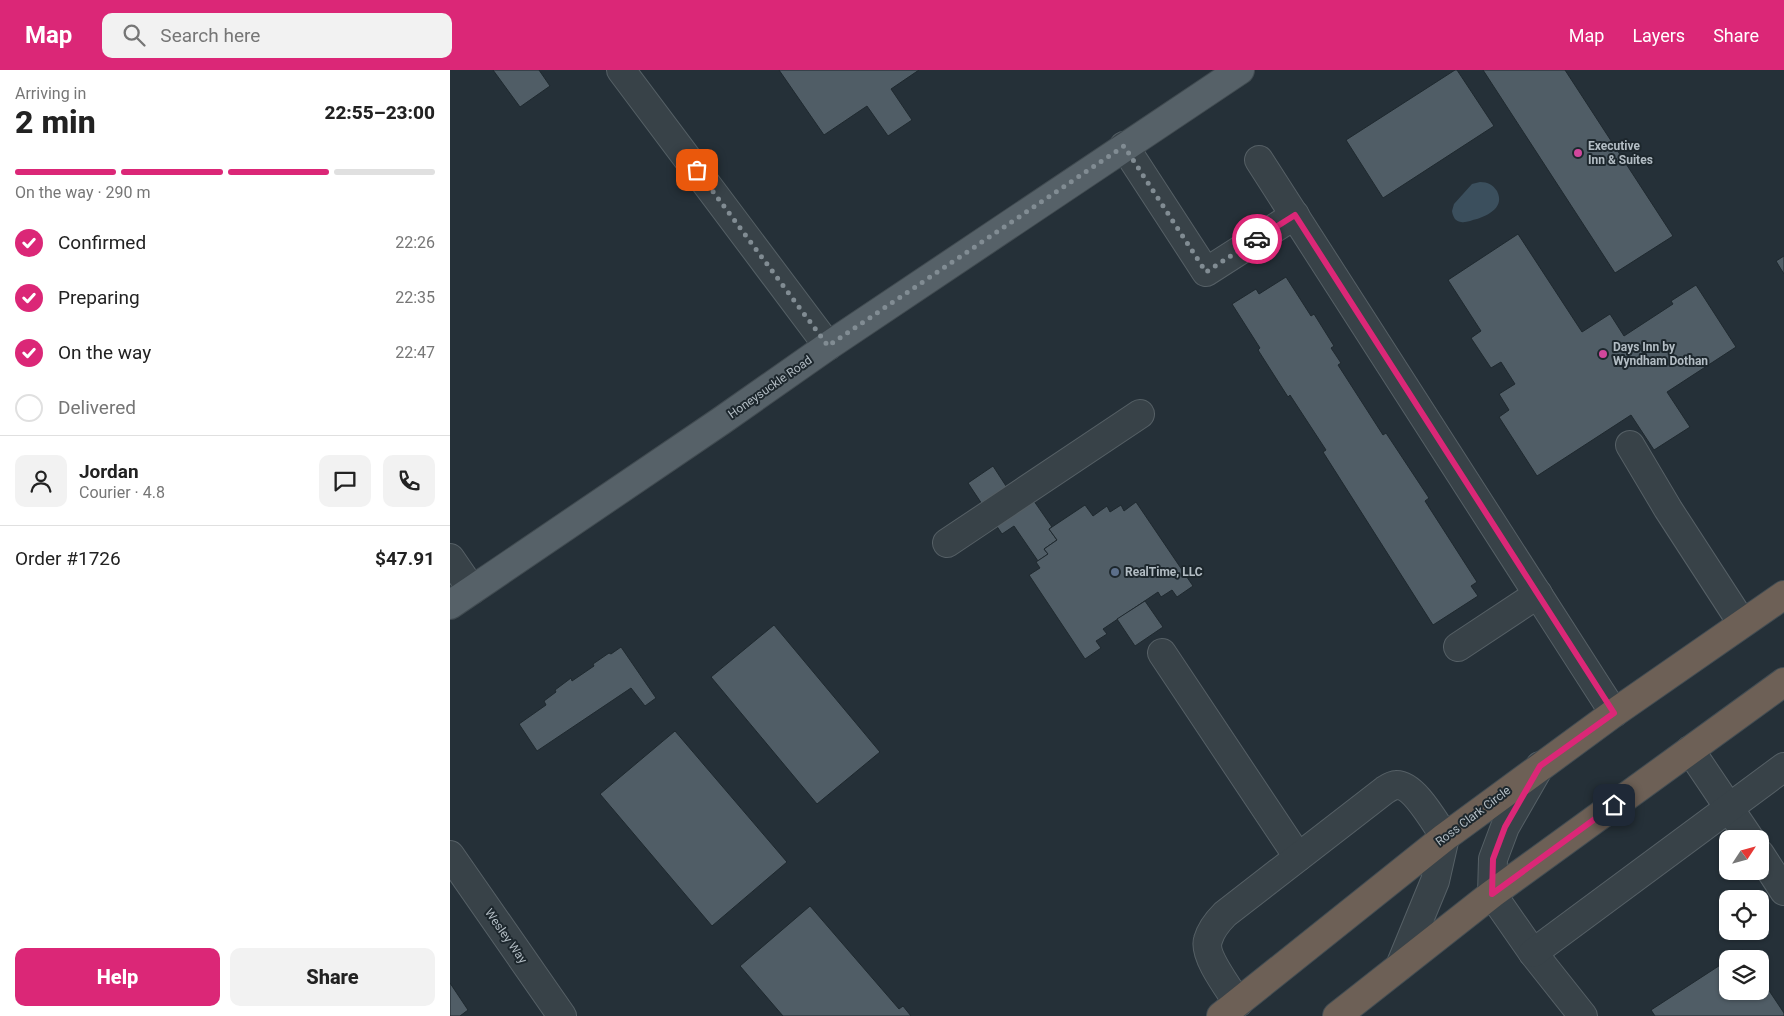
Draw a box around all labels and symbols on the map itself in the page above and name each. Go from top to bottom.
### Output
place label: Executive Inn & Suites [1588,139,1653,167]
marker: Executive Inn & Suites [1572,147,1584,159]
pin [676,149,718,191]
courier [1232,214,1282,264]
place label: Days Inn by Wyndham Dothan [1613,340,1708,368]
marker: Days Inn by Wyndham Dothan [1597,348,1609,360]
street label: Honeysuckle Road [725,353,815,421]
place label: RealTime, LLC [1125,565,1203,579]
marker: RealTime, LLC [1109,566,1121,578]
street label: Ross Clark Circle [1433,783,1513,849]
pin [1593,784,1635,826]
north arrow [1719,830,1769,880]
street label: Wesley Way [482,906,530,966]

